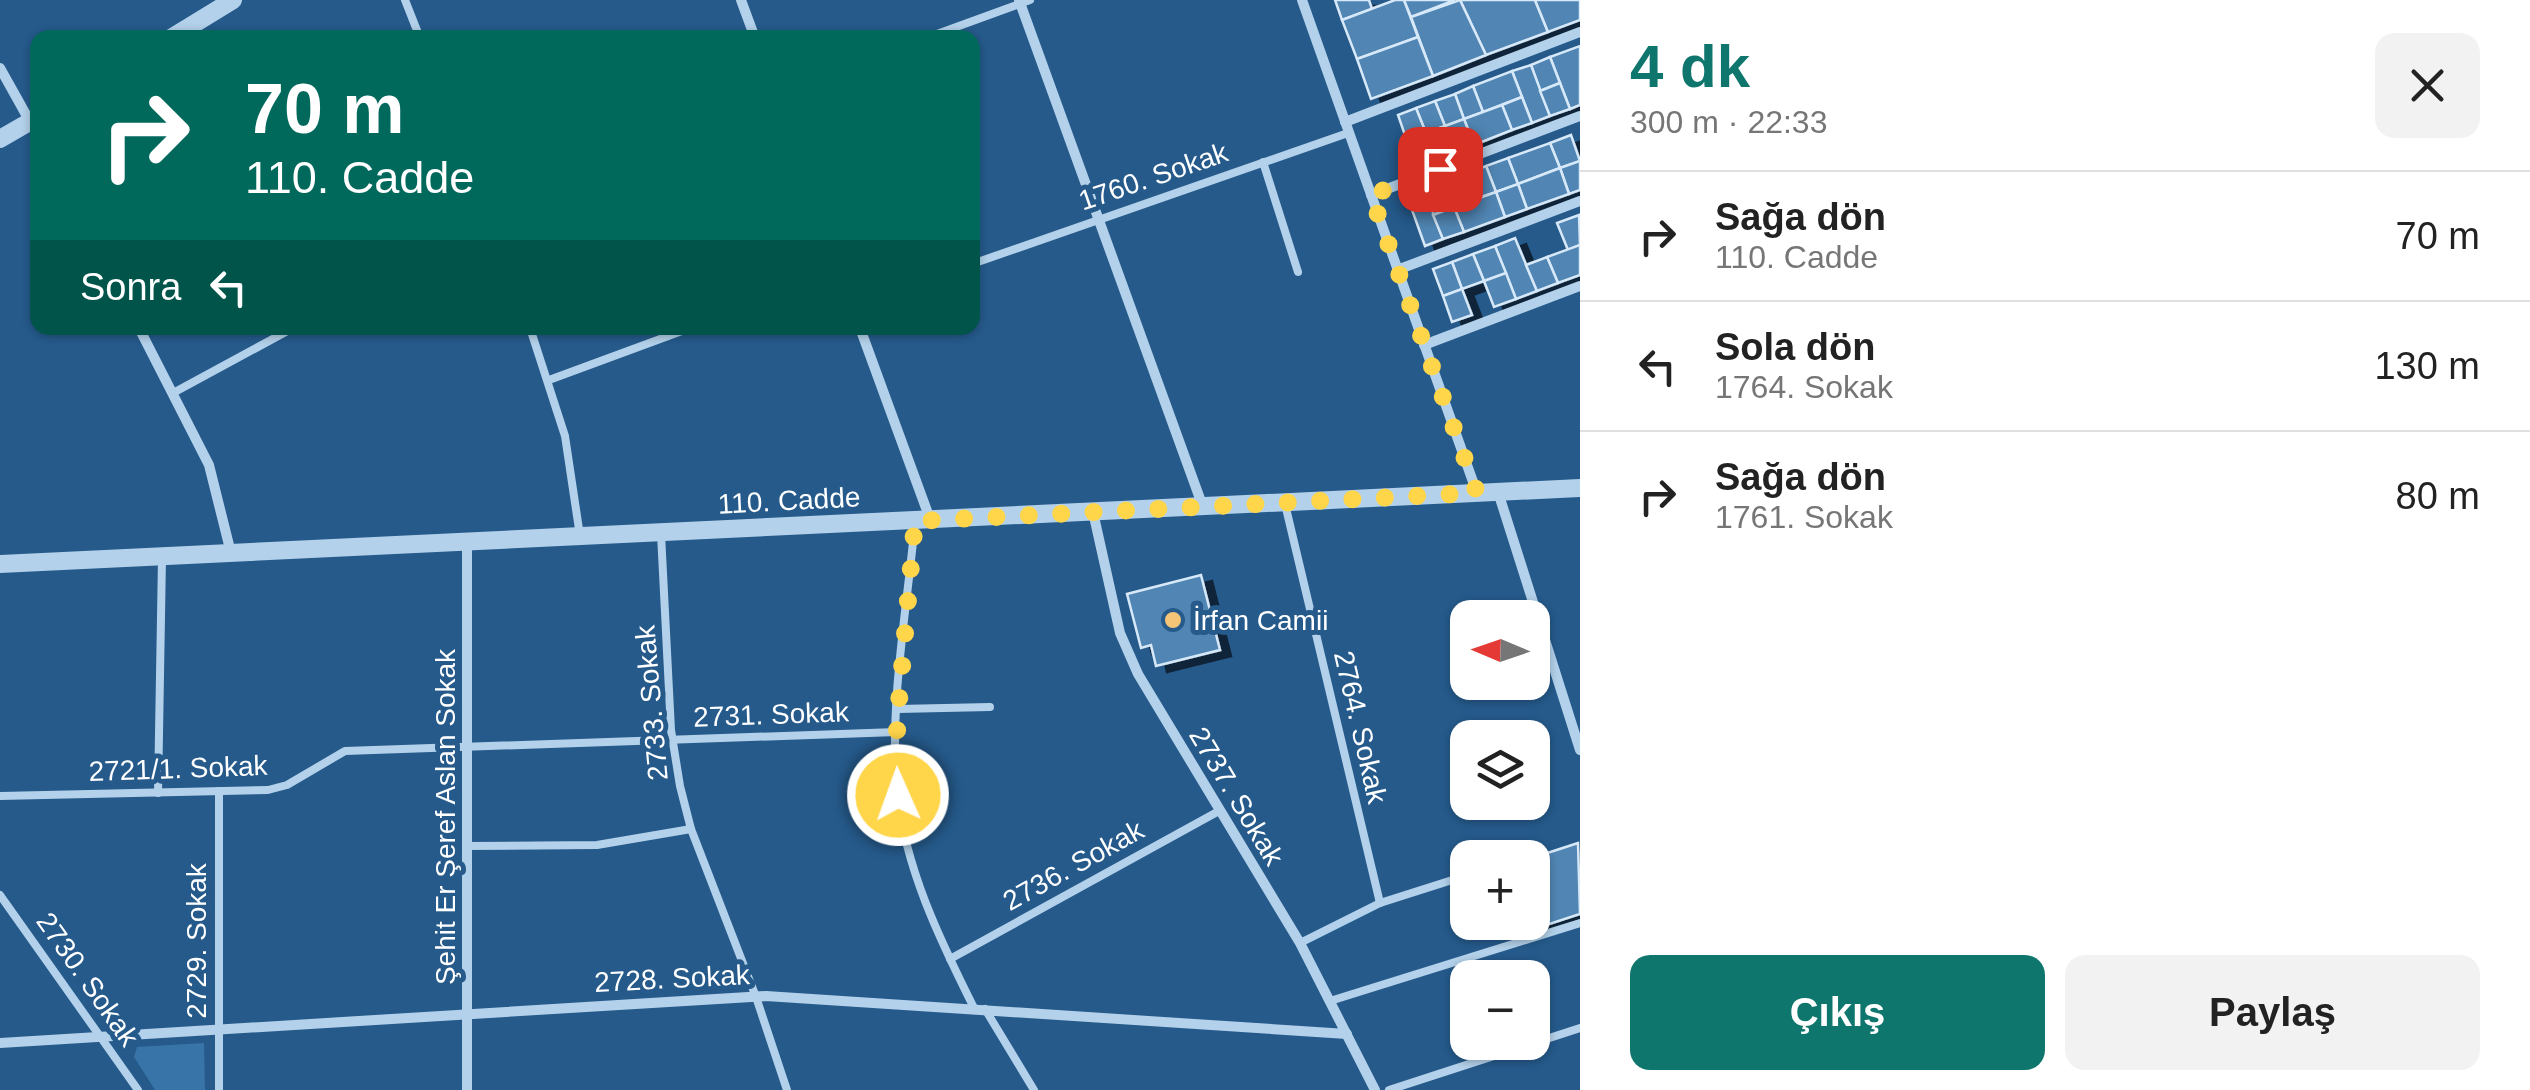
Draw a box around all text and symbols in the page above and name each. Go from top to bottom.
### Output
text: 4 dk [1630,33,1750,100]
button: close [2375,33,2480,138]
icon: right [80,70,210,200]
text: 70 m [245,70,405,148]
text: 300 m · 22:33 [1630,104,1827,140]
pin [1398,127,1483,212]
street label: 1760. Sokak [1075,136,1233,216]
icon: arrive [1413,142,1468,197]
text: 110. Cadde [245,152,474,203]
text: Sağa dön [1715,196,1886,238]
icon: right [1630,209,1685,264]
text: 70 m [2396,215,2480,257]
text: 110. Cadde [1715,239,1878,275]
icon: left [201,260,256,315]
text: Sonra [80,266,181,308]
text: Sola dön [1715,326,1875,368]
icon: left [1630,339,1685,394]
text: 130 m [2374,345,2480,387]
text: 1764. Sokak [1715,369,1893,405]
text: Sağa dön [1715,456,1886,498]
icon: right [1630,469,1685,524]
text: 80 m [2396,475,2480,517]
street label: 110. Cadde [717,481,861,520]
text: 1761. Sokak [1715,499,1893,535]
north arrow [1450,600,1550,700]
map controls [1450,600,1550,1060]
place label: İrfan Camii [1193,605,1328,636]
marker: İrfan Camii [1162,609,1184,631]
street label: 2733. Sokak [629,623,674,782]
street label: Şehit Er Şeref Aslan Sokak [430,648,461,985]
street label: 2764. Sokak [1328,648,1393,807]
street label: 2731. Sokak [693,696,850,733]
button: layers [1450,720,1550,820]
street label: 2737. Sokak [1183,722,1290,872]
position arrow [846,743,950,847]
street label: 2721/1. Sokak [88,750,269,787]
street label: 2736. Sokak [998,814,1150,917]
button: + [1450,840,1550,940]
street label: 2729. Sokak [181,862,212,1019]
street label: 2730. Sokak [30,907,146,1053]
button: Çıkış [1630,955,2045,1070]
button: Paylaş [2065,955,2480,1070]
street label: 2728. Sokak [593,959,752,998]
button: − [1450,960,1550,1060]

